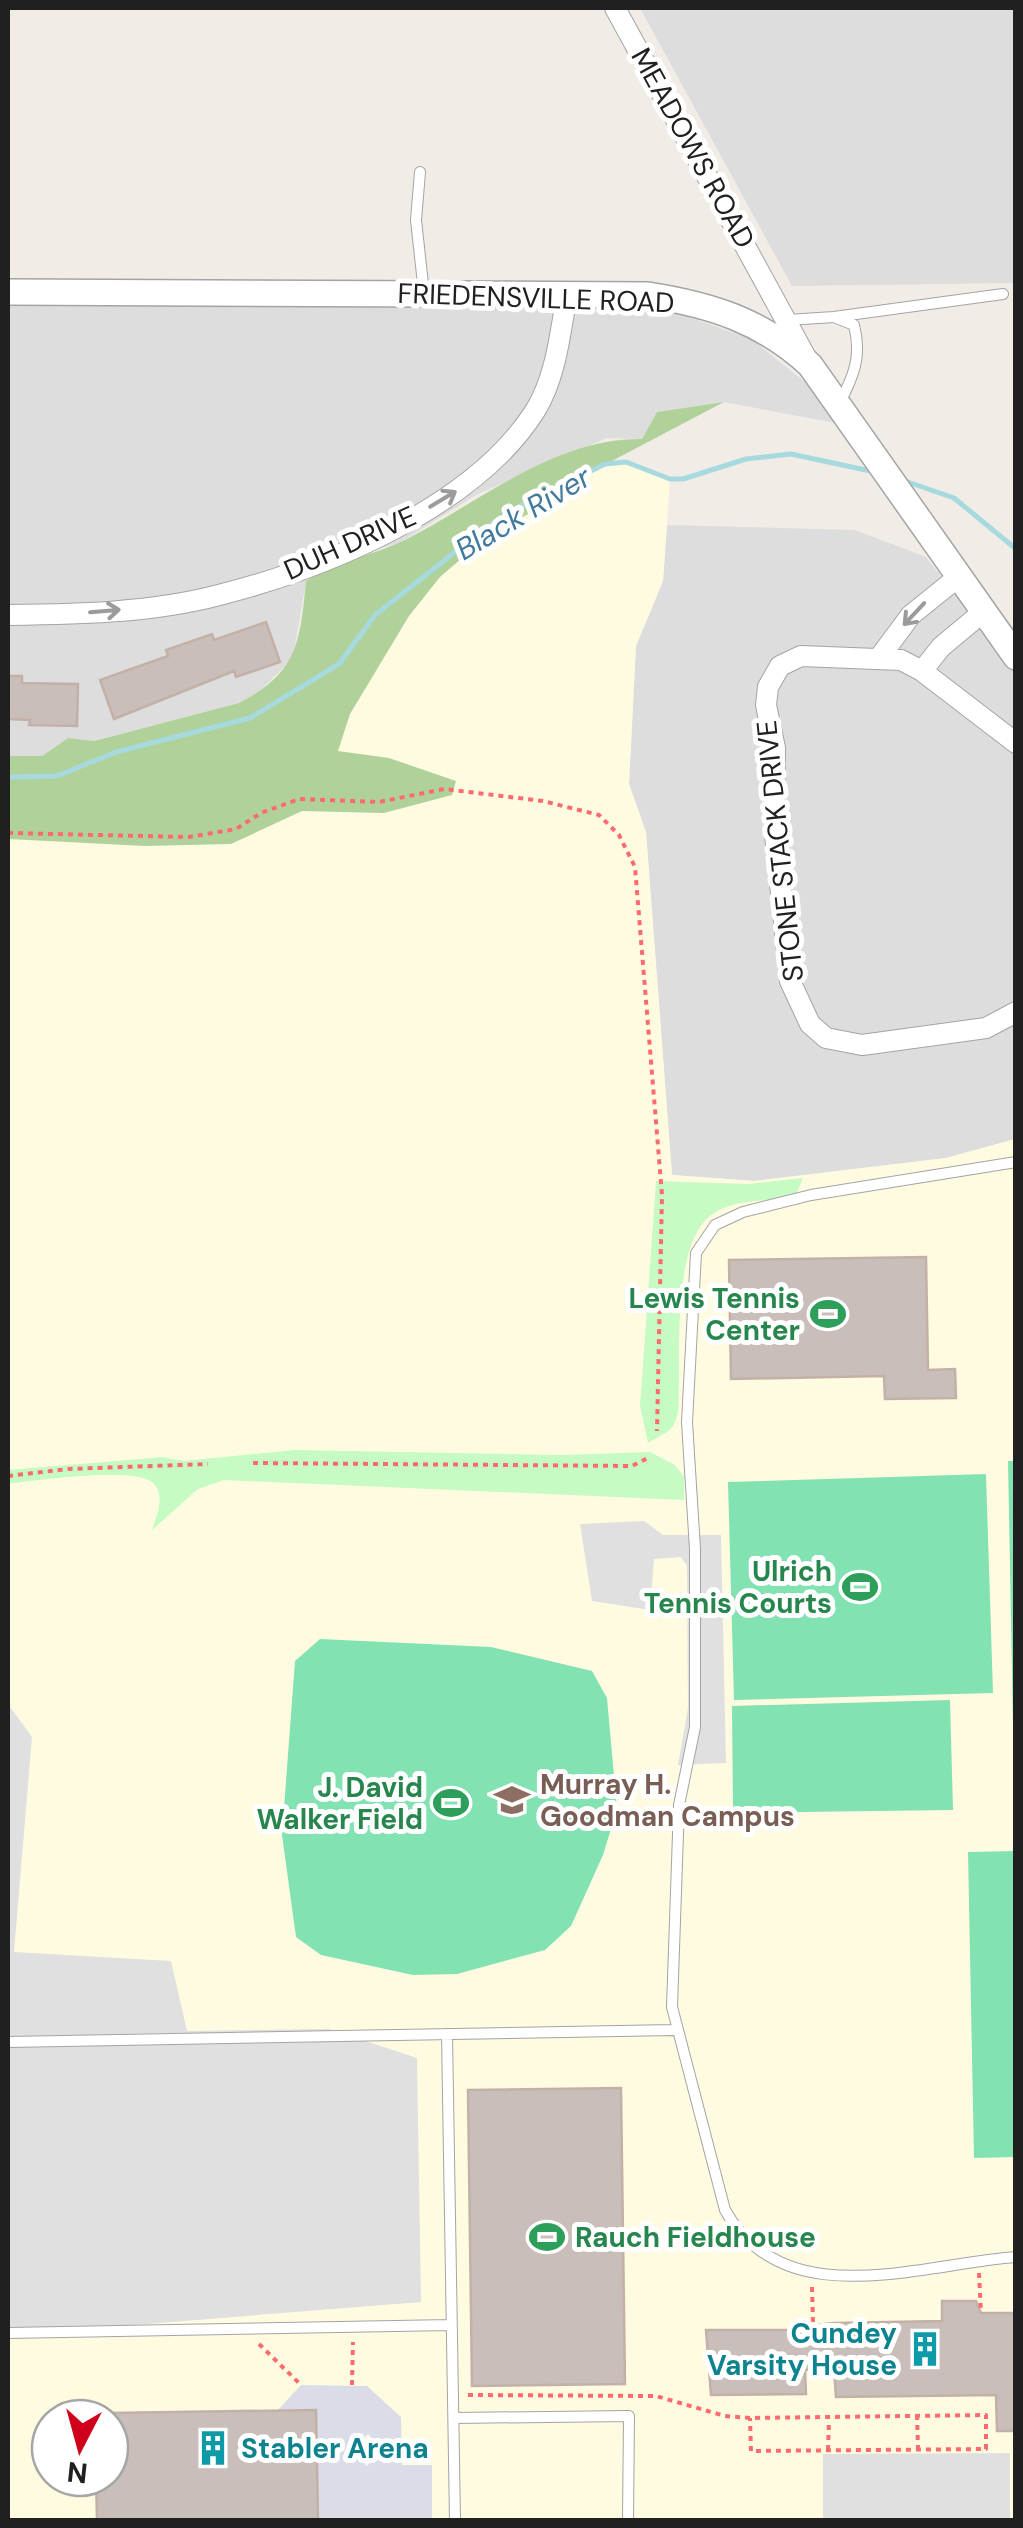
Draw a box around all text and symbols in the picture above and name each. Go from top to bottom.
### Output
street label: MEADOWS ROAD [623,41,763,255]
street label: FRIEDENSVILLE ROAD [397,275,675,321]
water label: Black River [448,457,599,569]
one-way arrow [428,489,457,509]
street label: DUH DRIVE [278,497,422,589]
one-way arrow [903,601,926,626]
one-way arrow [88,602,120,621]
street label: STONE STACK DRIVE [748,719,812,983]
place label: Lewis Tennis Center [628,1280,800,1349]
sports icon: Lewis Tennis Center [809,1295,847,1333]
place label: Ulrich Tennis Courts [644,1553,832,1622]
sports icon: Ulrich Tennis Courts [841,1568,879,1606]
place label: Murray H. Goodman Campus [540,1766,795,1835]
place label: J. David Walker Field [256,1769,423,1838]
school or university icon: Murray H. Goodman Campus [493,1781,531,1819]
sports icon: J. David Walker Field [432,1784,470,1822]
sports icon: Rauch Fieldhouse [528,2218,566,2256]
place label: Rauch Fieldhouse [575,2219,816,2256]
place label: Cundey Varsity House [707,2315,897,2384]
building icon: Cundey Varsity House [906,2330,944,2368]
north arrow [30,2398,130,2498]
building icon: Stabler Arena [194,2429,232,2467]
place label: Stabler Arena [241,2430,429,2467]
text: N [65,2453,90,2492]

